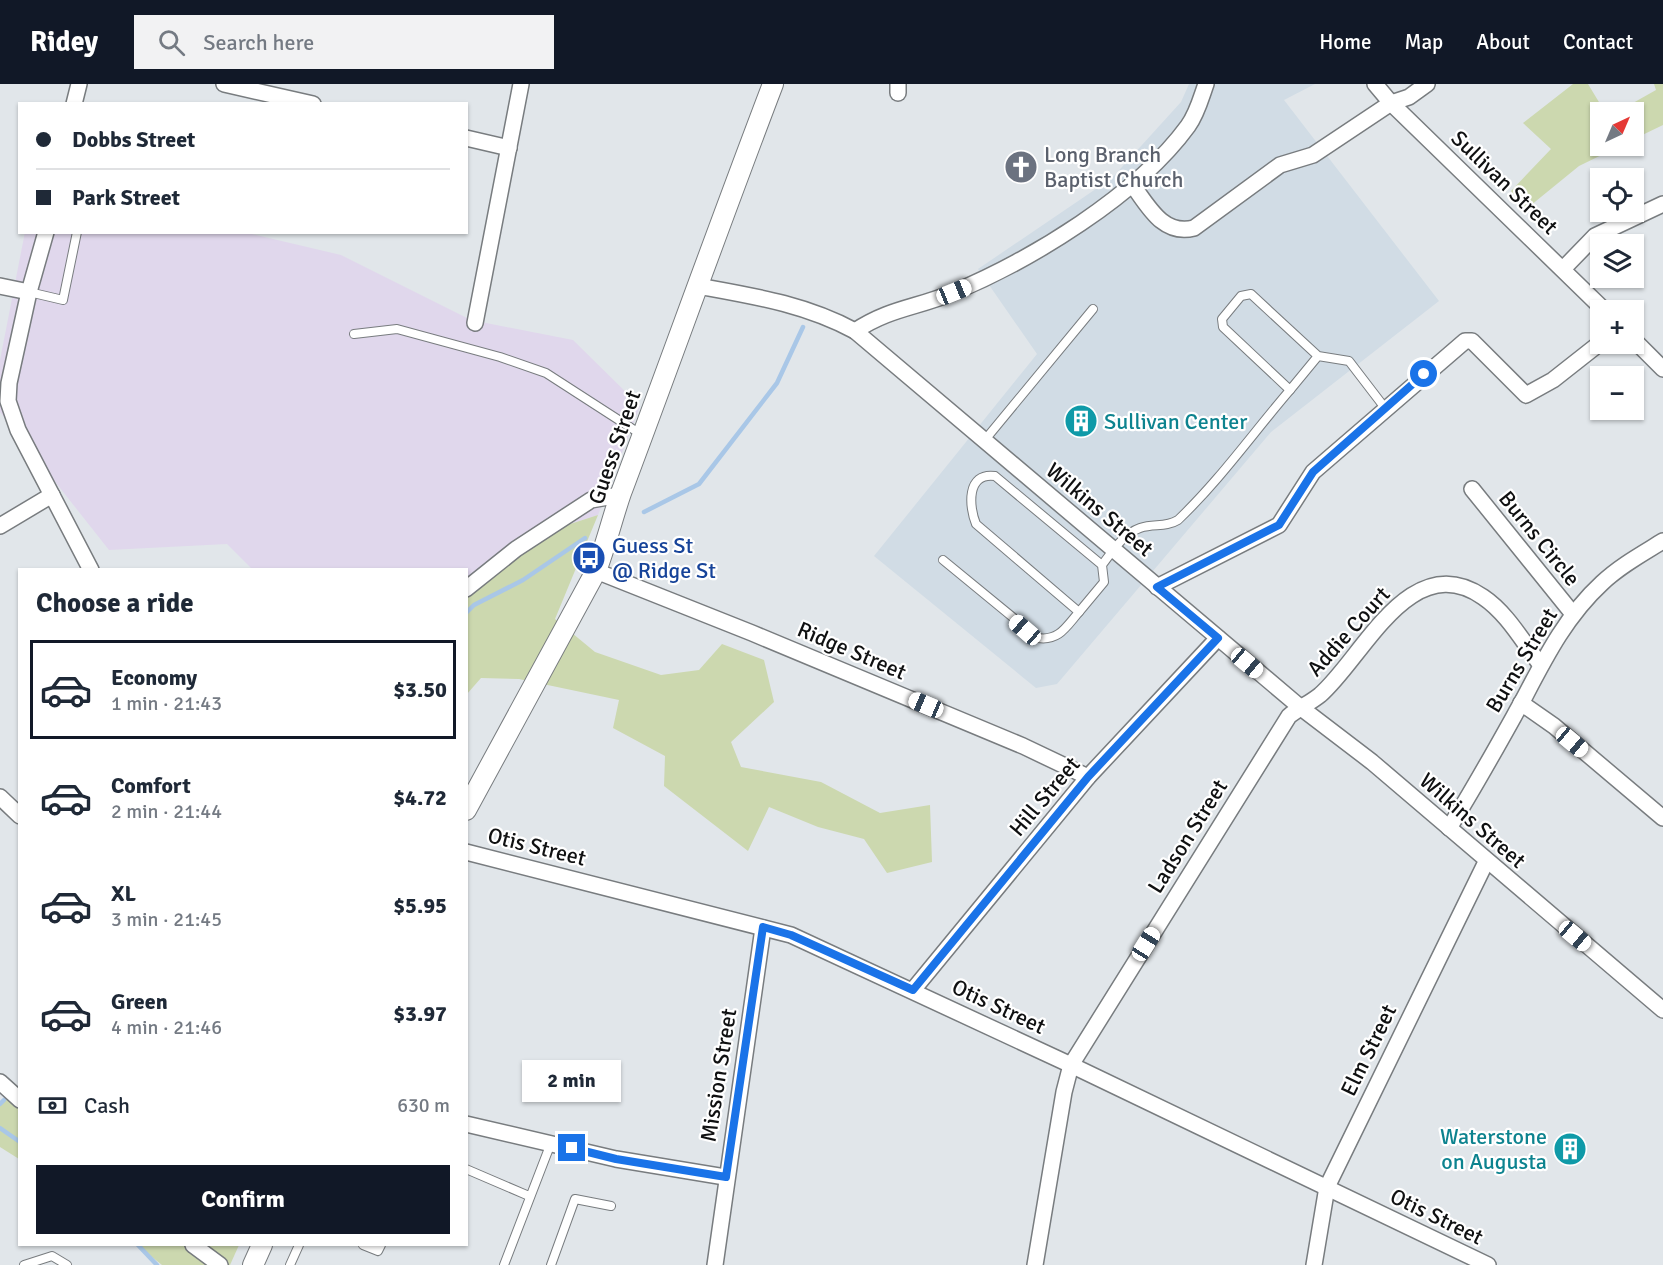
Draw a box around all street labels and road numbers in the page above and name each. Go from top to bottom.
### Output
street label: Sullivan Street [1446,125,1564,240]
street label: Guess Street [582,386,647,508]
street label: Wilkins Street [1041,457,1159,562]
street label: Burns Circle [1493,485,1586,591]
street label: Addie Court [1301,581,1396,682]
street label: Burns Street [1480,603,1563,717]
street label: Ridge Street [793,615,911,686]
street label: Hill Street [1003,751,1086,842]
street label: Wilkins Street [1414,767,1531,874]
street label: Ladson Street [1142,774,1233,898]
street label: Otis Street [485,821,589,872]
street label: Otis Street [948,973,1050,1040]
street label: Elm Street [1335,1000,1402,1100]
street label: Mission Street [695,1006,742,1144]
street label: Otis Street [1386,1182,1488,1251]

